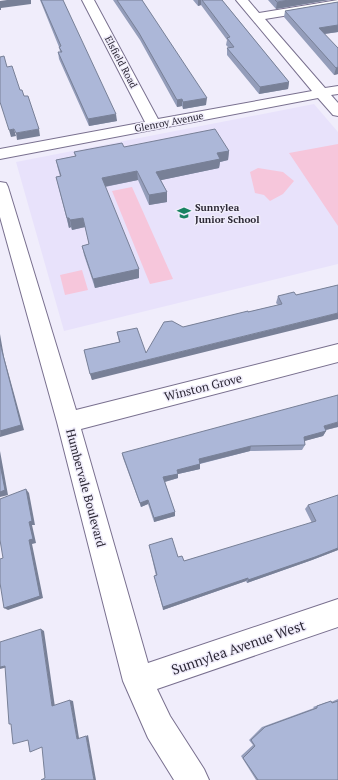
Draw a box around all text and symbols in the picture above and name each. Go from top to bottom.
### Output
street label: Elsfield Road [102,34,140,91]
street label: Glenroy Avenue [133,109,205,135]
place label: Sunnylea Junior School [195,201,260,226]
school or university icon: Sunnylea Junior School [176,205,192,221]
street label: Winston Grove [163,370,243,404]
street label: Humbervale Boulevard [63,427,109,549]
street label: Sunnylea Avenue West [169,615,308,679]

